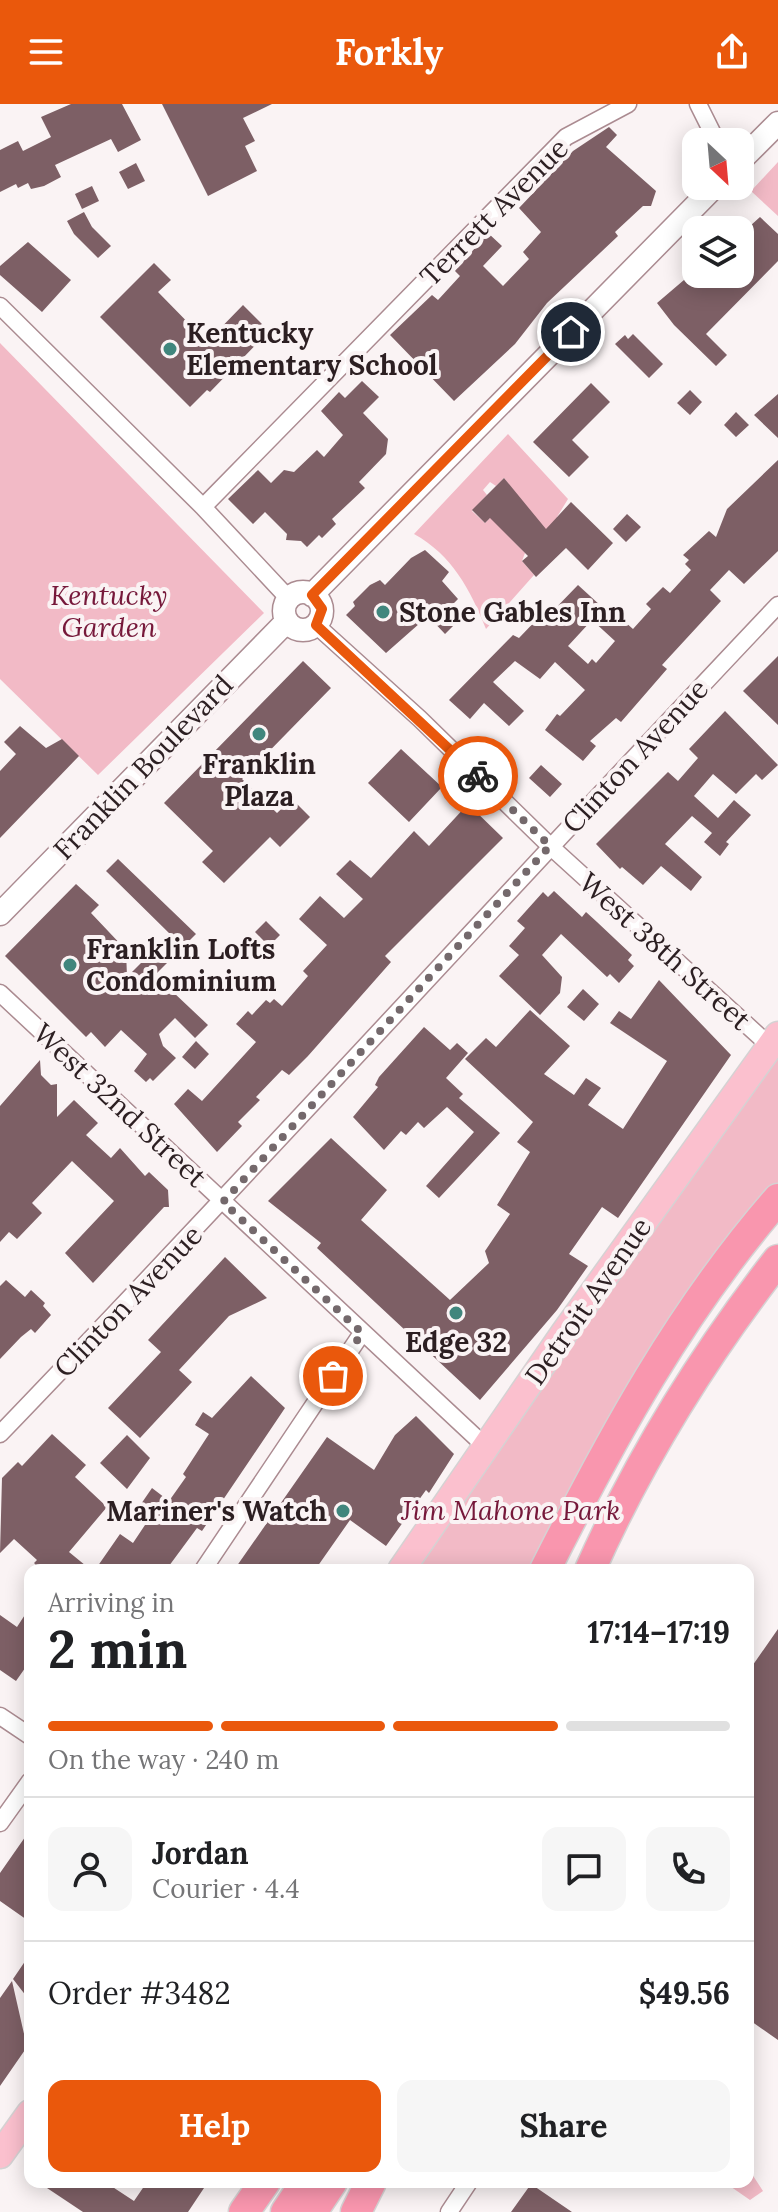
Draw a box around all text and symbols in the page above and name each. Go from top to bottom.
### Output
text: Forkly [335,29,443,75]
icon: menu [24,30,68,74]
icon: share [710,30,754,74]
north arrow [682,128,754,200]
map controls [682,128,754,288]
street label: Terrett Avenue [412,130,576,294]
button: layers [682,216,754,288]
pin [537,298,605,366]
icon: home [549,310,593,354]
place label: Kentucky Elementary School [186,315,438,383]
marker: Kentucky Elementary School [161,340,179,358]
park label: Kentucky Garden [50,577,168,645]
place label: Stone Gables Inn [399,594,626,630]
marker: Stone Gables Inn [374,603,392,621]
street label: Franklin Boulevard [45,667,241,867]
street label: Clinton Avenue [554,671,716,841]
marker: Franklin Plaza [250,725,268,743]
courier [438,736,518,816]
place label: Franklin Plaza [202,746,316,814]
icon: bike [456,754,500,798]
street label: West 38th Street [572,864,758,1038]
place label: Franklin Lofts Condominium [86,931,277,999]
marker: Franklin Lofts Condominium [61,956,79,974]
street label: West 32nd Street [26,1015,214,1195]
street label: Detroit Avenue [517,1210,659,1392]
street label: Clinton Avenue [46,1217,210,1385]
marker: Edge 32 [447,1304,465,1322]
place label: Edge 32 [405,1324,507,1360]
pin [299,1342,367,1410]
icon: bag [311,1354,355,1398]
park label: Jim Mahone Park [400,1492,621,1528]
place label: Mariner's Watch [106,1493,327,1529]
marker: Mariner's Watch [334,1502,352,1520]
text: Arriving in [48,1586,175,1619]
text: 17:14–17:19 [588,1613,730,1651]
text: 2 min [48,1616,187,1682]
text: On the way · 240 m [48,1743,279,1776]
button: person [48,1827,132,1911]
button: chat [542,1827,626,1911]
button: phone [646,1827,730,1911]
text: Jordan [152,1834,249,1872]
text: Courier · 4.4 [152,1872,300,1905]
text: Order #3482 [48,1974,231,2012]
text: $49.56 [639,1974,730,2012]
button: Help [48,2080,381,2172]
button: Share [397,2080,730,2172]

